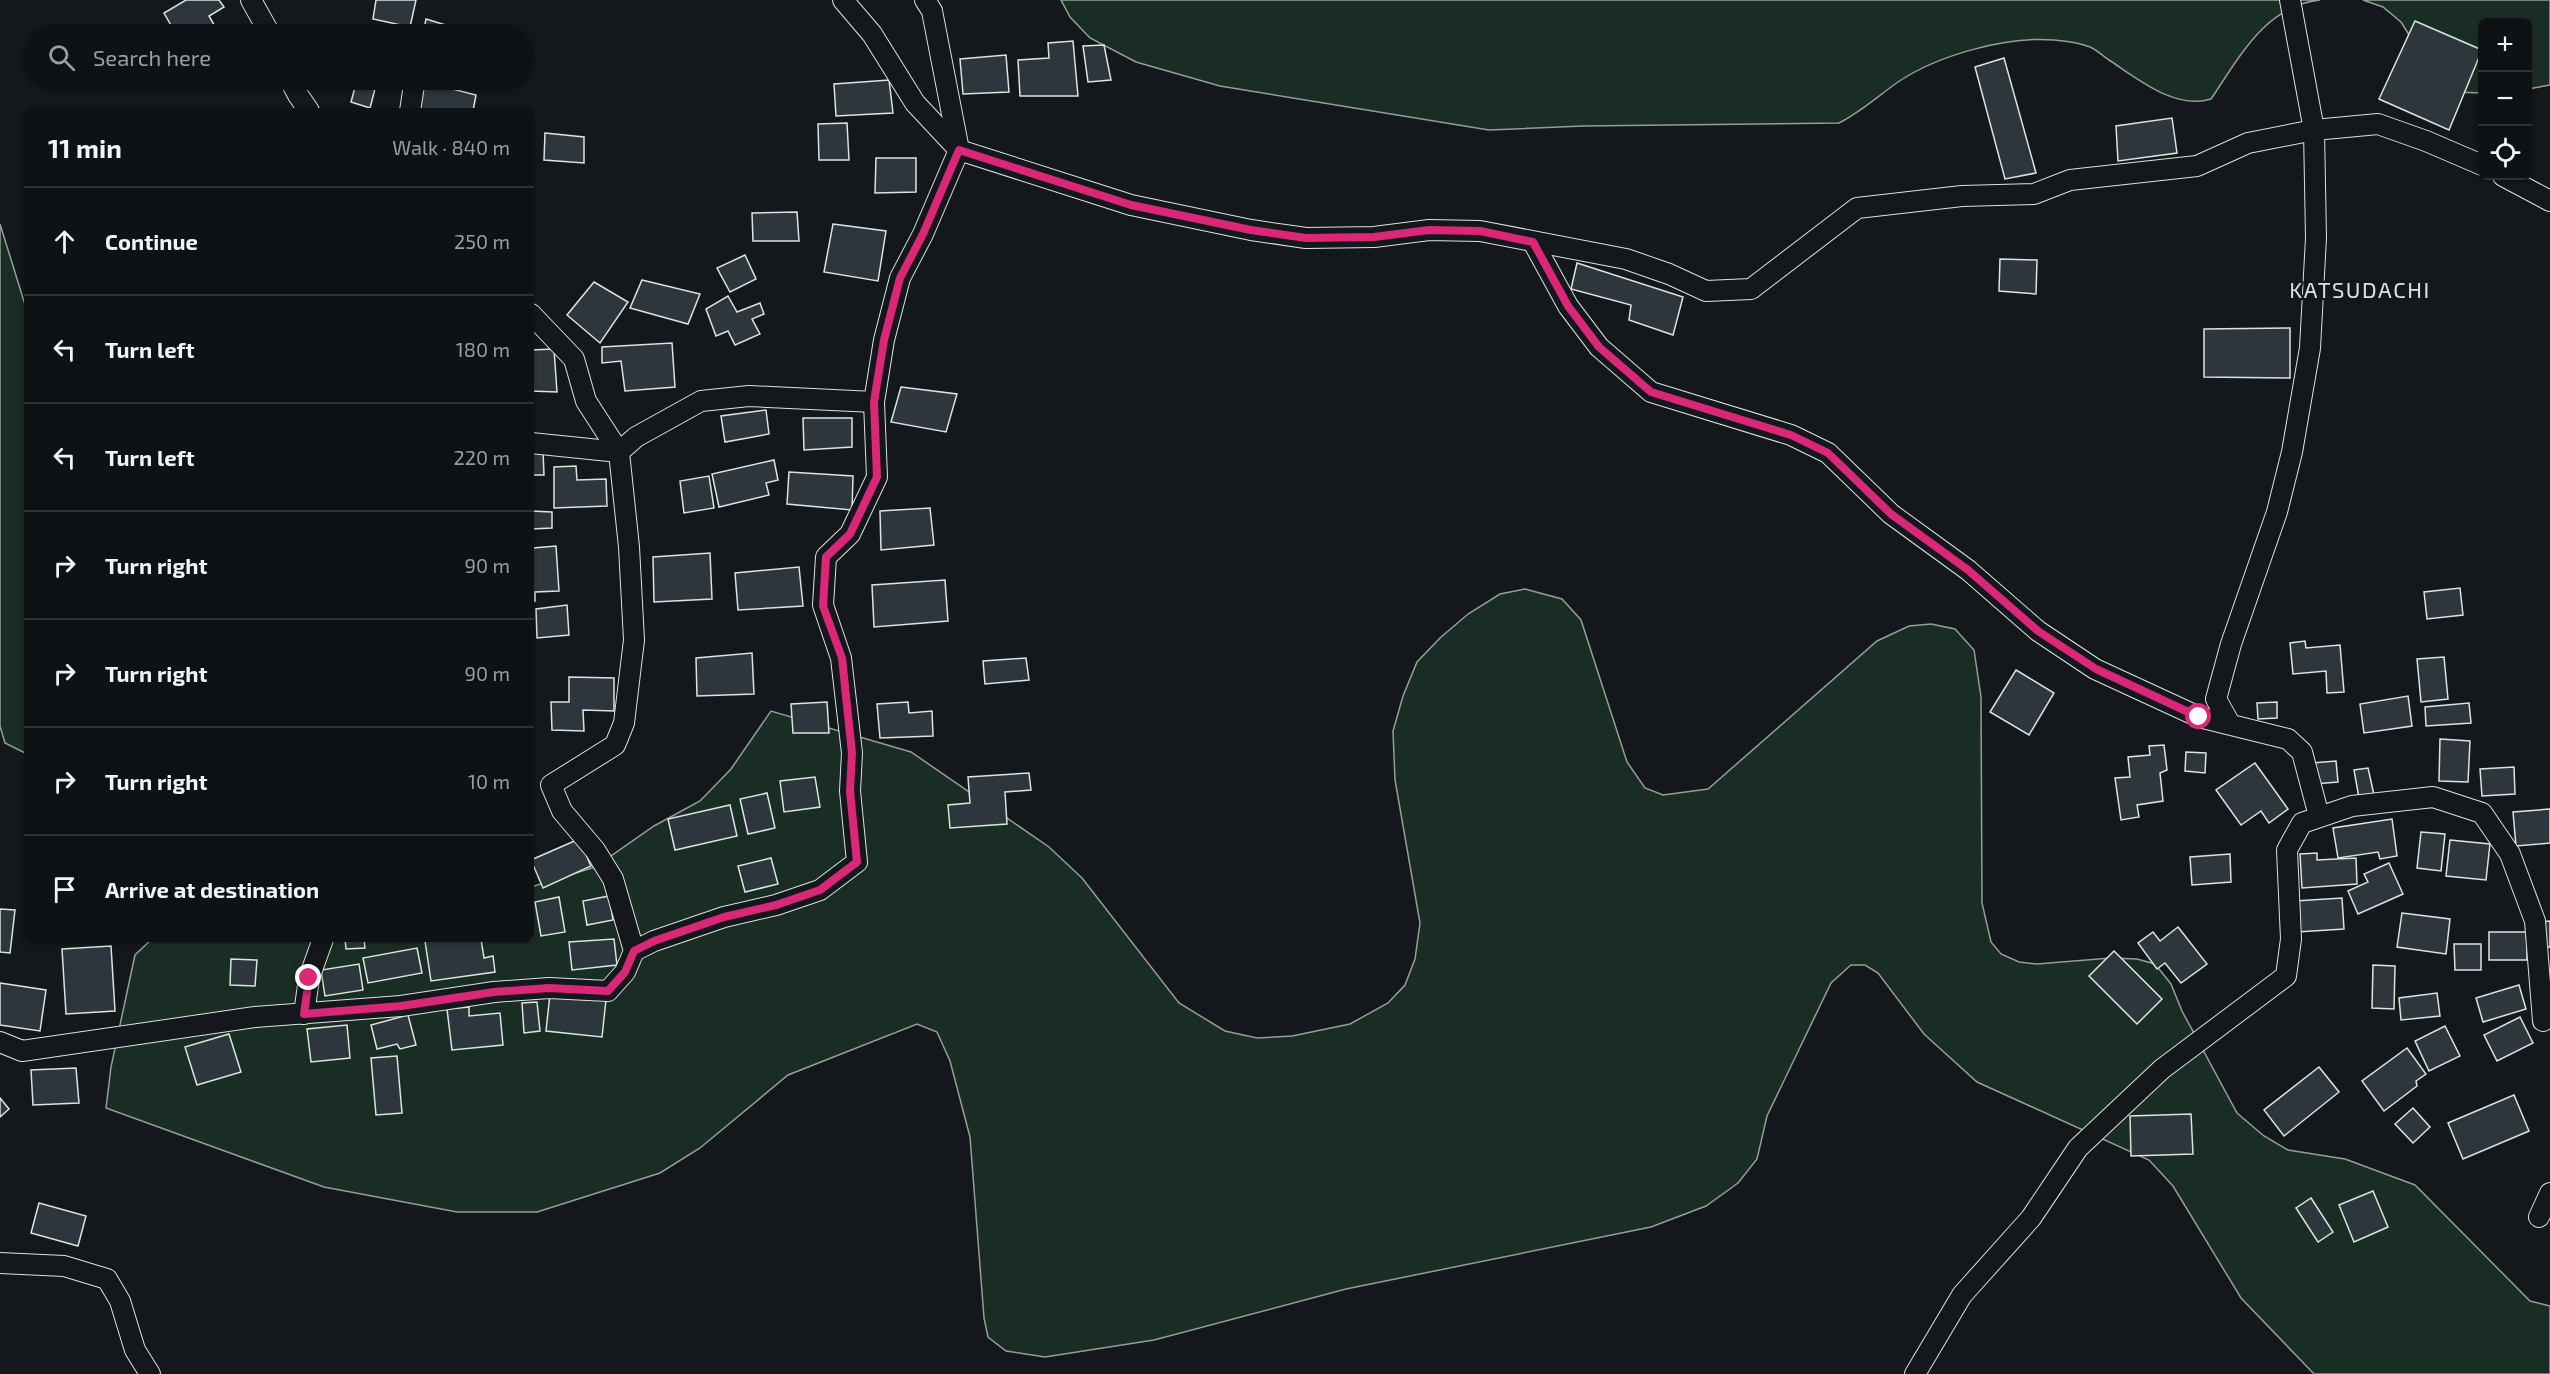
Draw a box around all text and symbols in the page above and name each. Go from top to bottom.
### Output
map controls [2478,18,2532,180]
button: + [2478,18,2532,72]
search box [24,24,534,90]
icon: search [45,41,78,74]
text: Search here [93,44,211,70]
button: − [2478,72,2532,126]
button: locate [2478,126,2532,180]
text: 11 min [48,132,122,163]
text: Walk · 840 m [392,135,510,159]
icon: ahead [48,225,81,258]
text: Continue [105,228,198,254]
text: 250 m [454,229,510,253]
district label: KATSUDACHI [2289,276,2431,302]
icon: left [48,333,81,366]
text: Turn left [105,336,194,362]
text: 180 m [456,337,510,361]
icon: left [48,441,81,474]
text: Turn left [105,444,194,470]
text: 220 m [453,445,510,469]
icon: right [48,549,81,582]
text: Turn right [105,552,207,578]
text: 90 m [465,553,510,577]
icon: right [48,657,81,690]
text: Turn right [105,660,207,686]
text: 90 m [465,661,510,685]
route start [2185,703,2211,729]
icon: right [48,765,81,798]
text: Turn right [105,768,207,794]
text: 10 m [468,769,510,793]
icon: arrive [48,873,81,906]
text: Arrive at destination [105,876,319,902]
route end [295,964,321,990]

